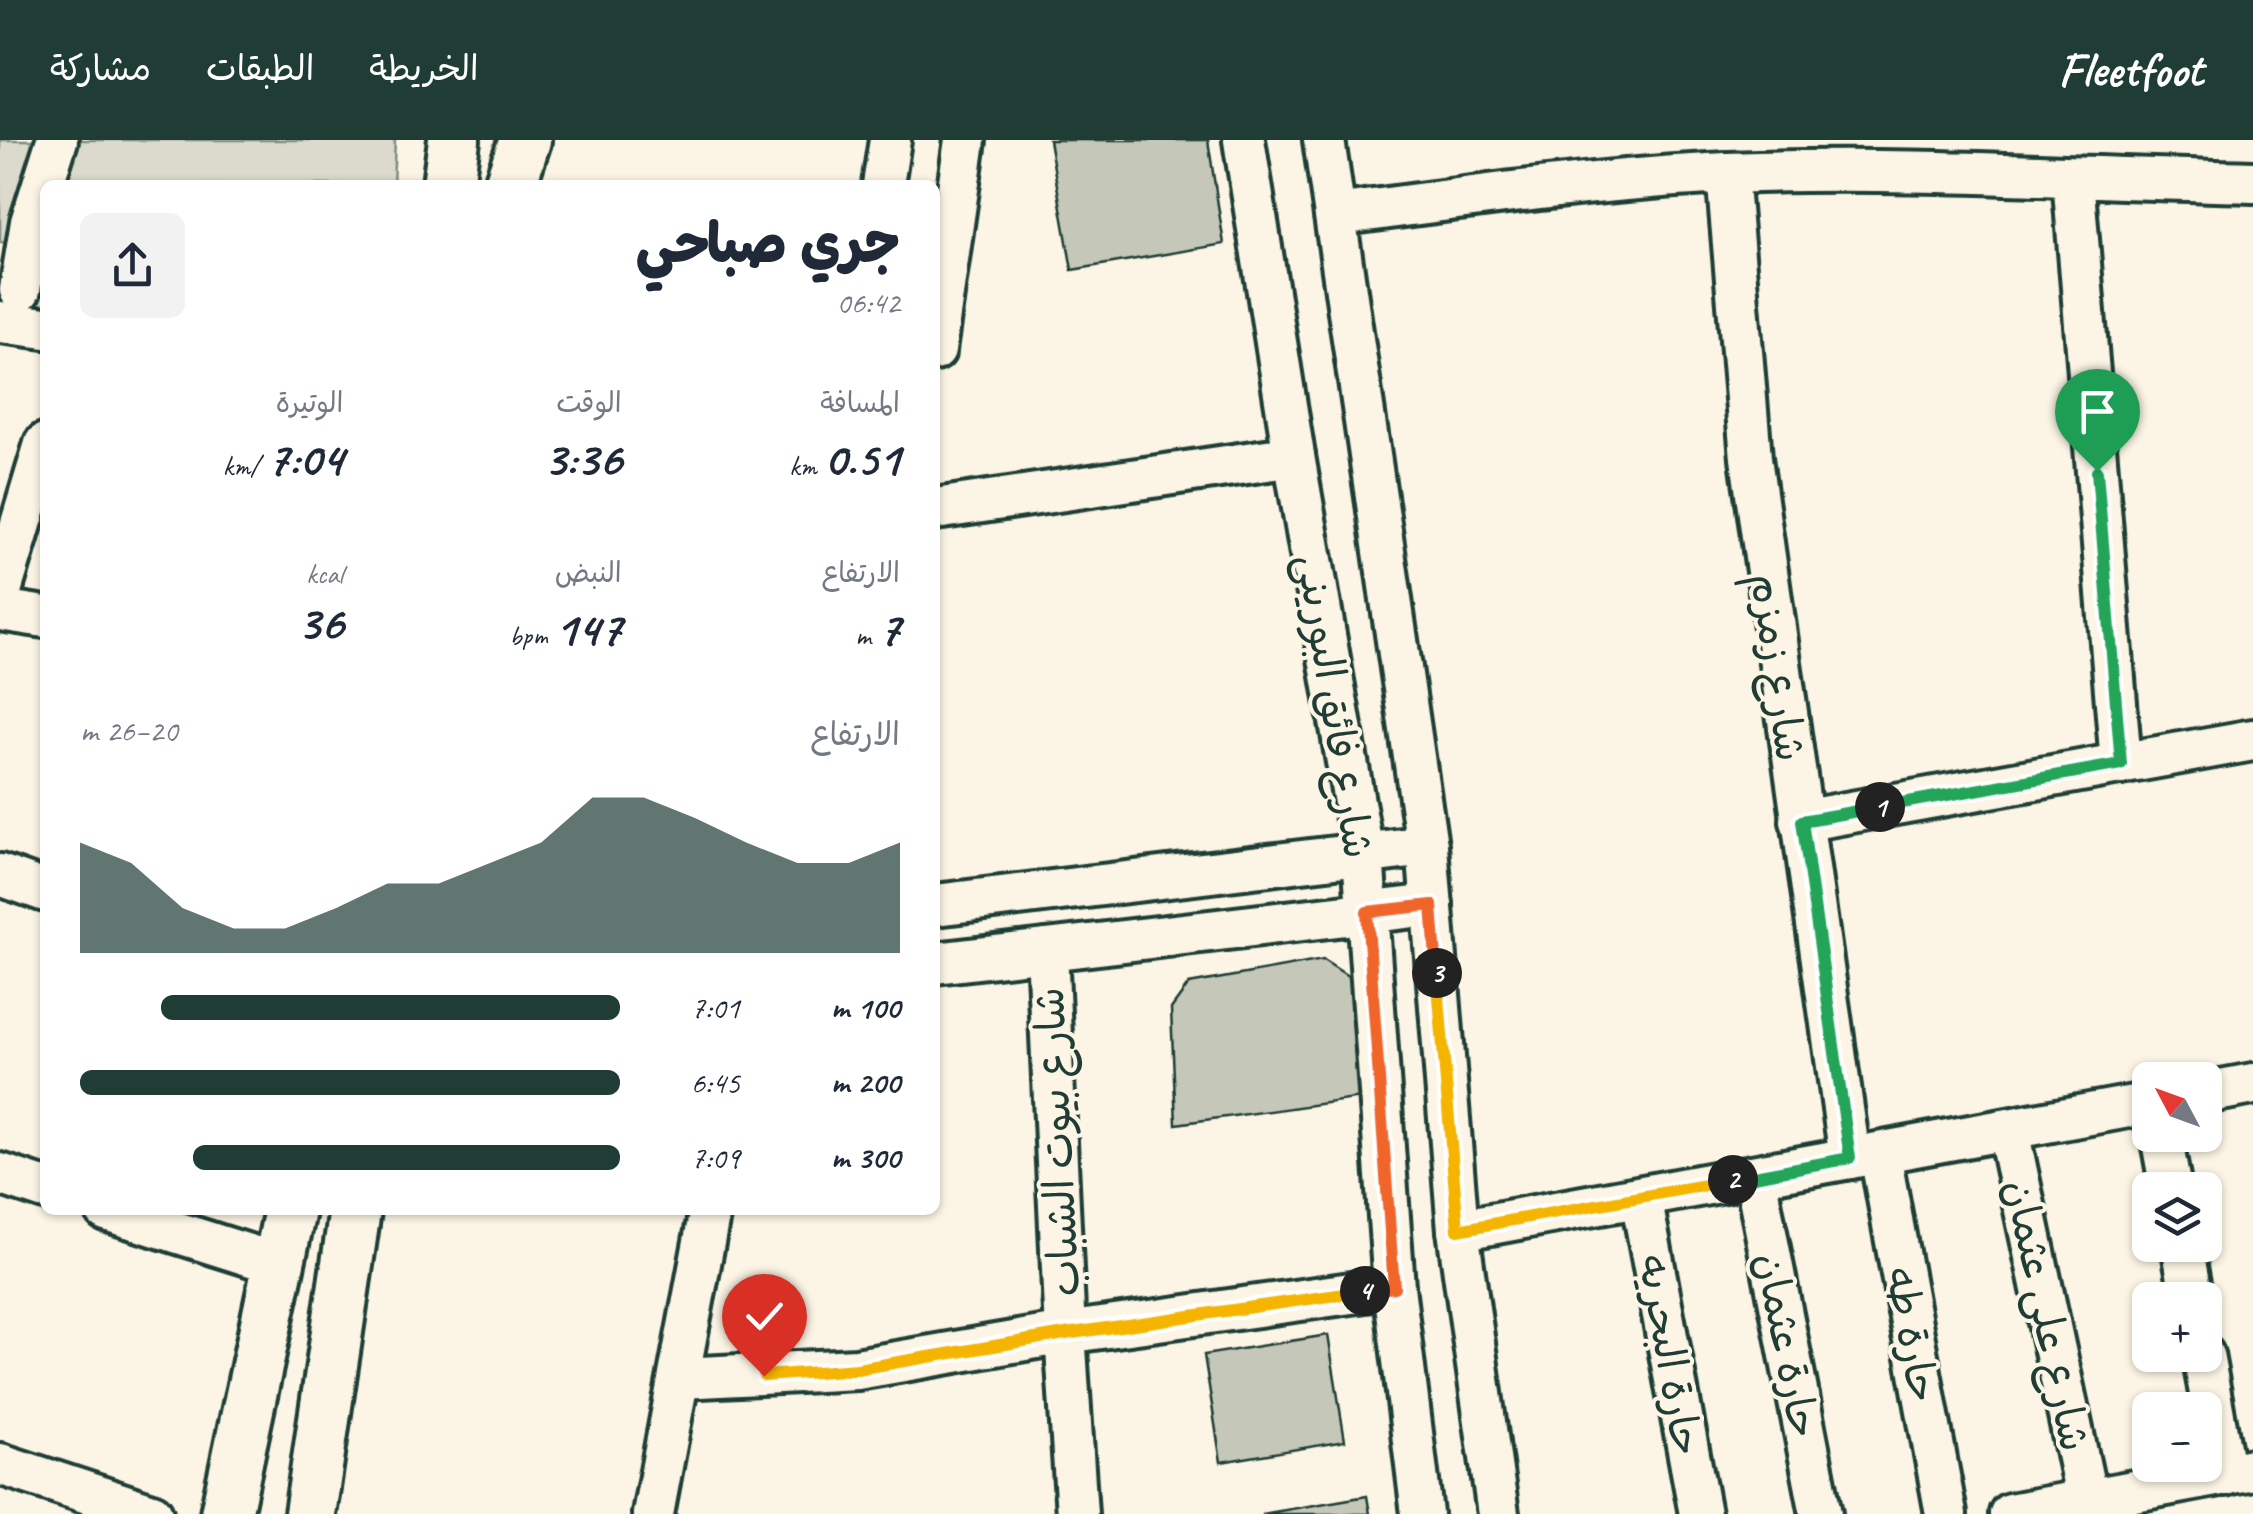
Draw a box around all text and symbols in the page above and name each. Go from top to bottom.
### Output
text: Fleetfoot [2058,40,2203,100]
text: مشاركة [50,46,151,91]
text: الطبقات [206,46,314,91]
text: الخريطة [369,46,479,91]
text: جري صباحي [636,209,900,279]
button: share [80,213,185,318]
text: 06:42 [836,282,900,323]
pin [2055,369,2140,472]
icon: arrive [2070,384,2125,439]
text: الوتيرة [276,385,343,420]
text: الوقت [556,385,622,420]
text: المسافة [820,385,900,420]
text: 7:04 [266,427,343,490]
text: 3:36 [543,427,622,490]
text: 0.51 [823,427,900,490]
text: /km [223,448,266,483]
text: km [789,448,823,483]
street label: شارع فائق البورينى [1282,550,1385,862]
text: النبض [555,555,622,590]
text: الارتفاع [821,555,900,590]
text: kcal [306,556,343,591]
street label: شارع زمزم [1734,570,1817,765]
text: 36 [297,591,343,654]
text: 147 [554,597,622,660]
text: 7 [878,597,900,660]
text: bpm [509,618,554,653]
text: m [855,618,878,653]
text: 20–26 m [80,710,178,751]
text: الارتفاع [810,714,900,755]
pin: 1 [1855,782,1905,832]
text: 1 [1874,789,1886,824]
pin: 3 [1412,948,1462,998]
text: 3 [1431,955,1443,990]
street label: شارع بيوت الشباب [1023,986,1094,1298]
text: 7:01 [690,987,740,1028]
text: 100 m [831,987,900,1028]
text: 6:45 [690,1062,740,1103]
text: 200 m [831,1062,900,1103]
north arrow [2132,1062,2222,1152]
map controls [2132,1062,2222,1482]
text: 7:09 [690,1137,740,1178]
text: 300 m [831,1137,900,1178]
pin: 2 [1708,1155,1758,1205]
text: 2 [1727,1162,1739,1197]
button: layers [2132,1172,2222,1262]
street label: شارع على عثمان [1990,1175,2101,1456]
street label: حارة عثمان [1743,1248,1830,1442]
street label: حارة البحريه [1626,1251,1713,1460]
street label: حارة طه [1873,1262,1950,1407]
pin: 4 [1340,1266,1390,1316]
text: 4 [1359,1273,1371,1308]
pin [722,1274,807,1377]
button: + [2132,1282,2222,1372]
icon: check [737,1289,792,1344]
button: − [2132,1392,2222,1482]

